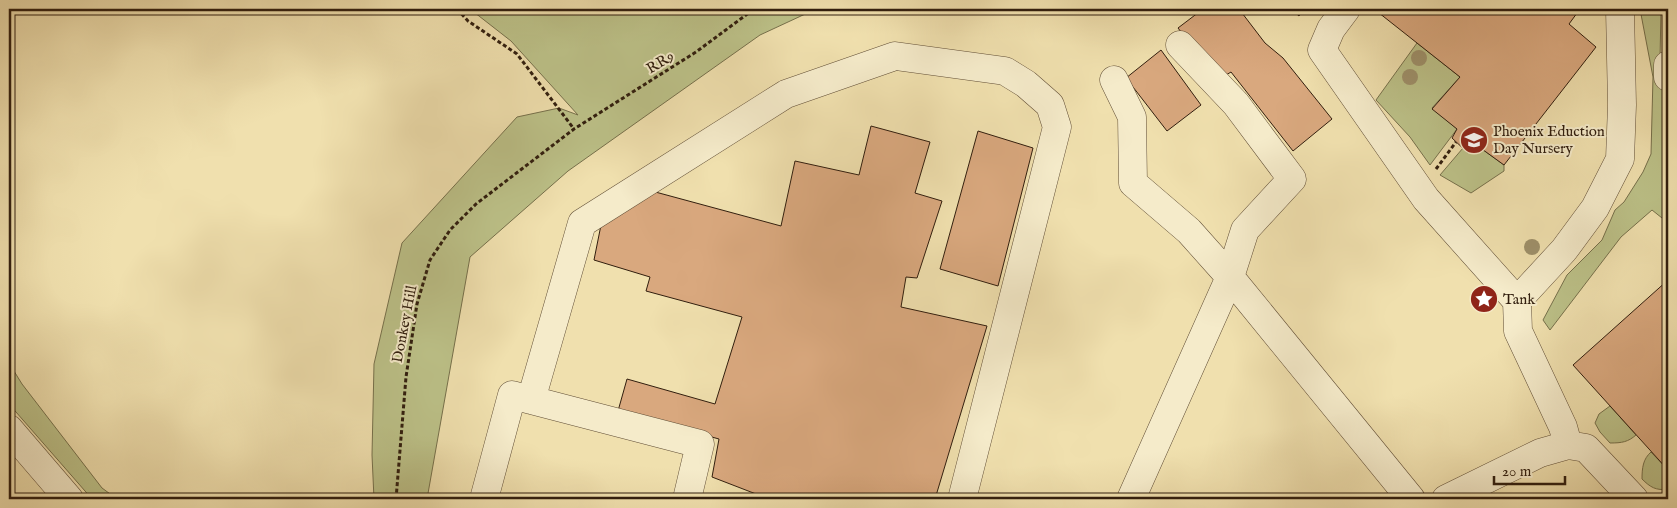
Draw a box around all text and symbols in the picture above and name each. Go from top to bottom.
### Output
street label: RR9 [643,47,678,78]
place label: Phoenix Eduction Day Nursery [1493,122,1605,158]
school or university icon: Phoenix Eduction Day Nursery [1459,125,1489,155]
street label: Donkey Hill [388,283,421,365]
place icon: Tank [1469,284,1499,314]
place label: Tank [1503,290,1536,309]
scale bar [1494,453,1566,485]
text: 20 m [1502,462,1532,481]

